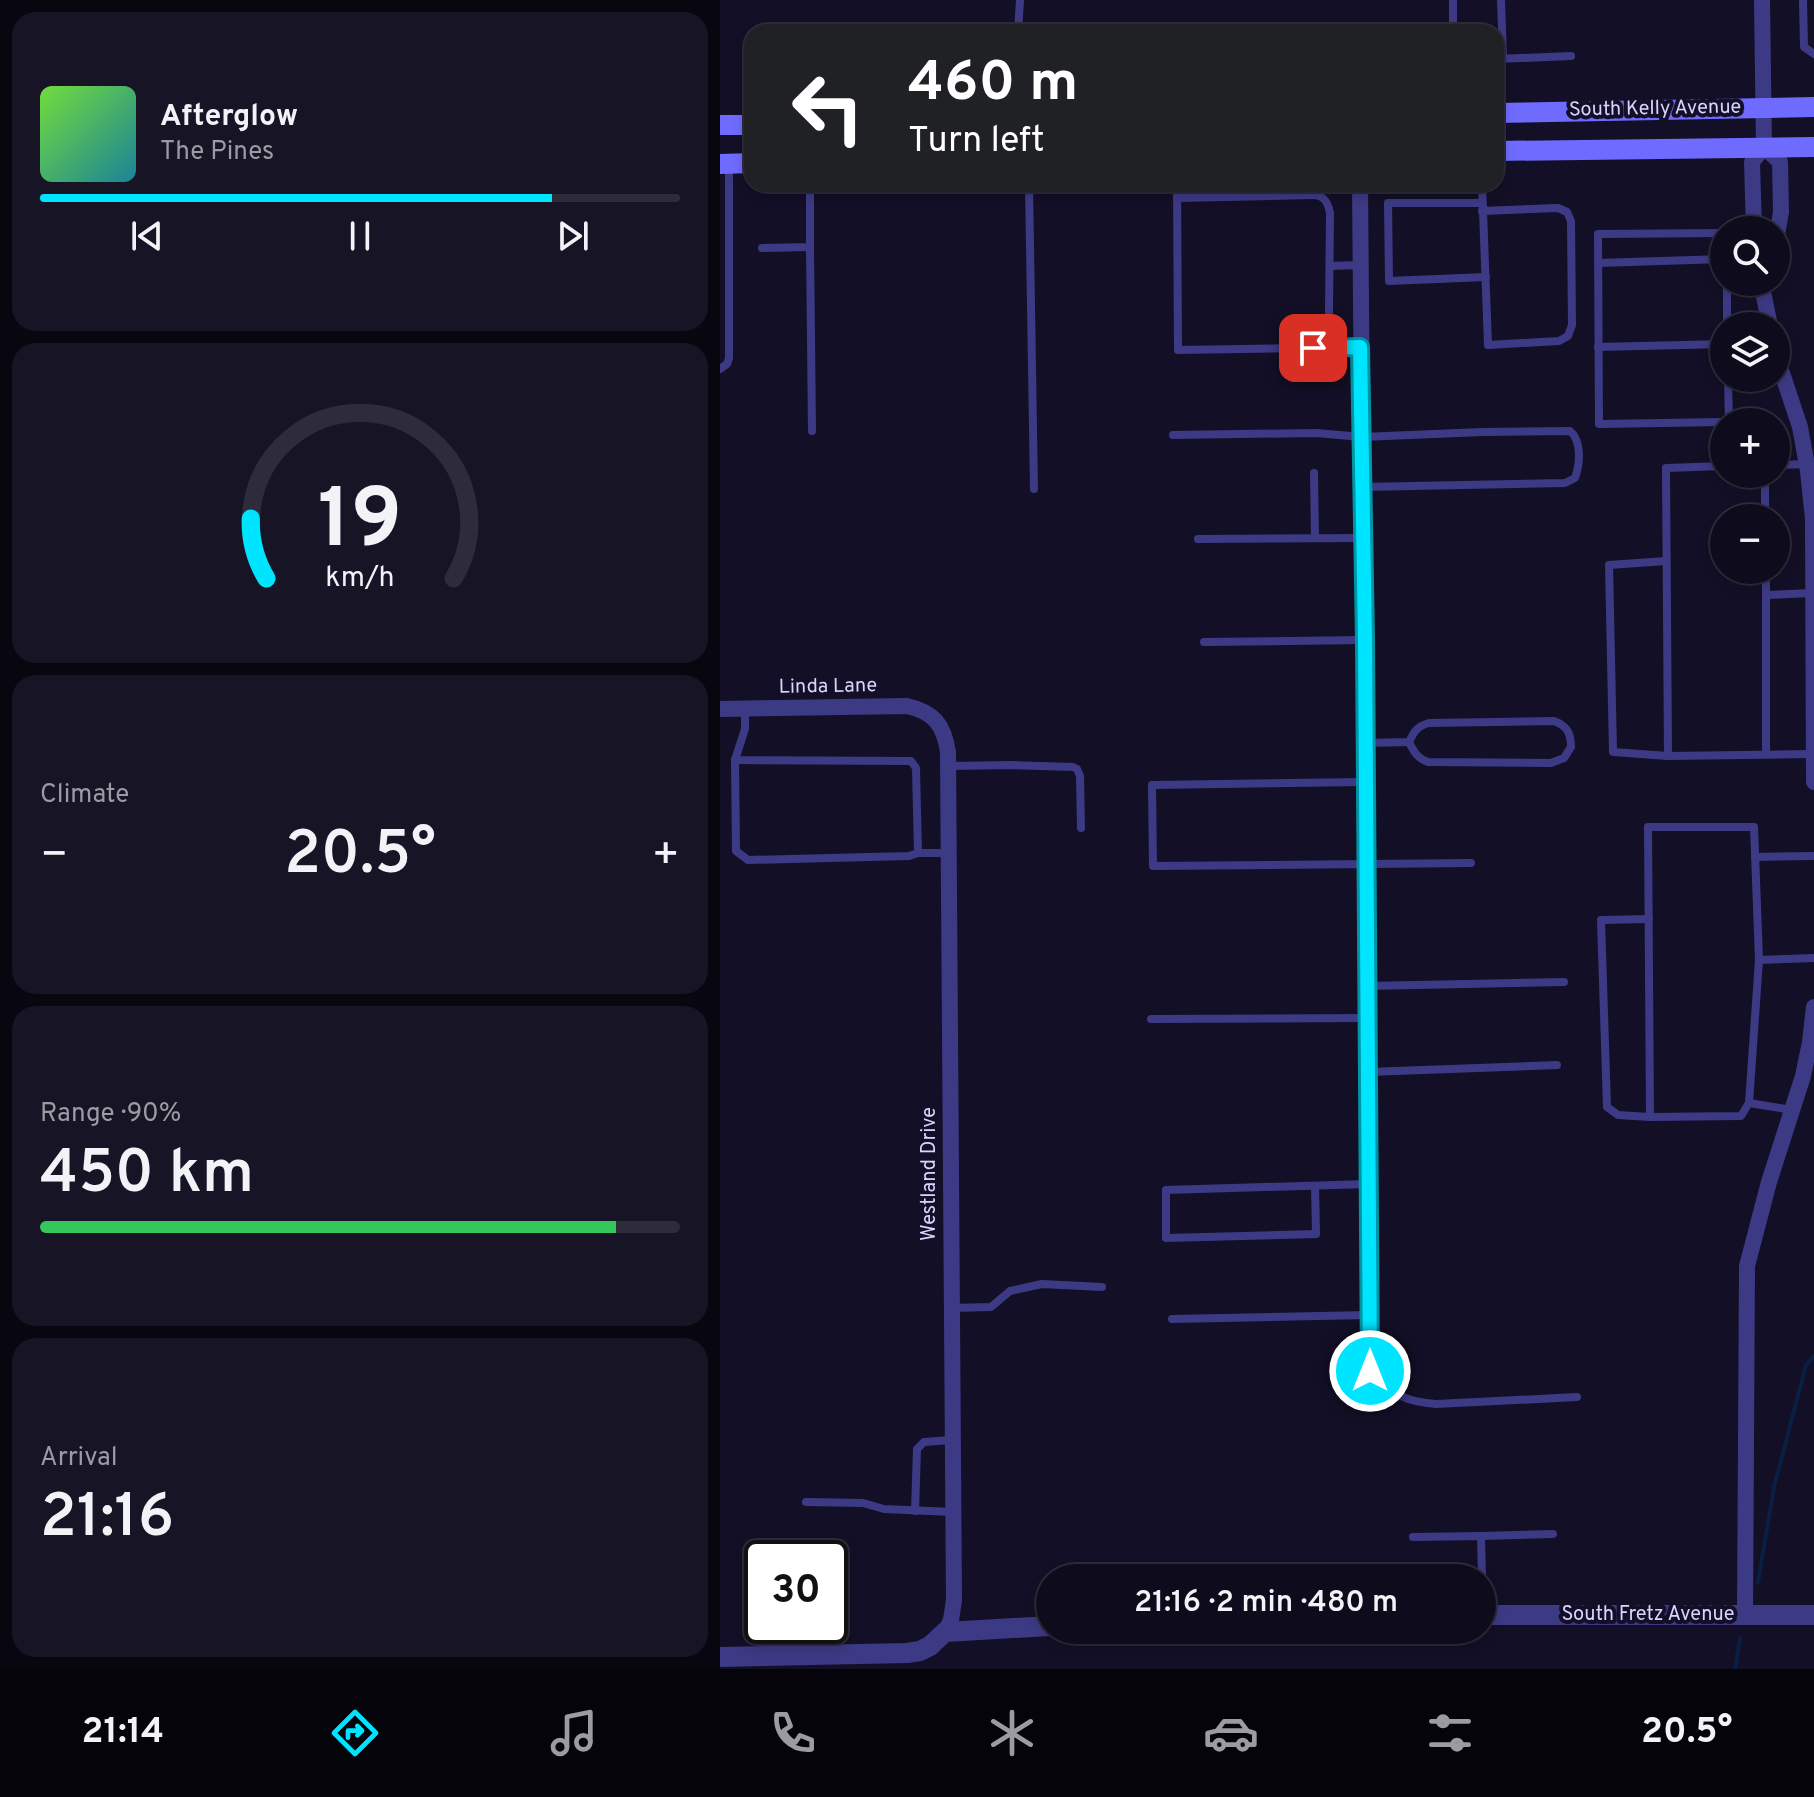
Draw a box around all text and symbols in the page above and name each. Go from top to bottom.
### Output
text: 460 m [908,50,1078,120]
icon: left [776,56,880,160]
street label: South Kelly Avenue [1569,94,1741,124]
text: Afterglow [160,99,298,136]
text: Turn left [908,119,1045,165]
text: The Pines [160,136,274,169]
icon: previous [125,214,169,258]
icon: pause [338,214,382,258]
icon: next [551,214,595,258]
map controls [1710,216,1790,584]
button: search [1710,216,1790,296]
button: layers [1710,312,1790,392]
pin [1279,314,1347,382]
icon: arrive [1291,326,1335,370]
button: + [1710,408,1790,488]
text: 19 [318,472,402,577]
button: − [1710,504,1790,584]
text: km/h [325,561,395,597]
street label: Linda Lane [778,673,878,701]
text: Climate [40,779,129,812]
text: 20.5° [284,819,436,895]
text: − [40,829,68,885]
text: + [652,829,680,885]
text: Range · 90% [40,1098,181,1131]
street label: Westland Drive [917,1107,943,1241]
text: 450 km [40,1138,254,1214]
position arrow [1328,1329,1412,1413]
text: Arrival [40,1442,118,1475]
text: 21:16 [40,1482,174,1558]
speed limit sign: 30 [744,1540,848,1644]
text: 21:16 · 2 min · 480 m [1134,1585,1398,1622]
street label: South Fretz Avenue [1562,1602,1734,1628]
icon: directions [327,1705,383,1761]
icon: music [546,1705,602,1761]
icon: phone [765,1705,821,1761]
icon: climate [984,1705,1040,1761]
icon: car [1203,1705,1259,1761]
icon: filters [1422,1705,1478,1761]
text: 21:14 [81,1710,164,1756]
text: 20.5° [1641,1710,1732,1756]

